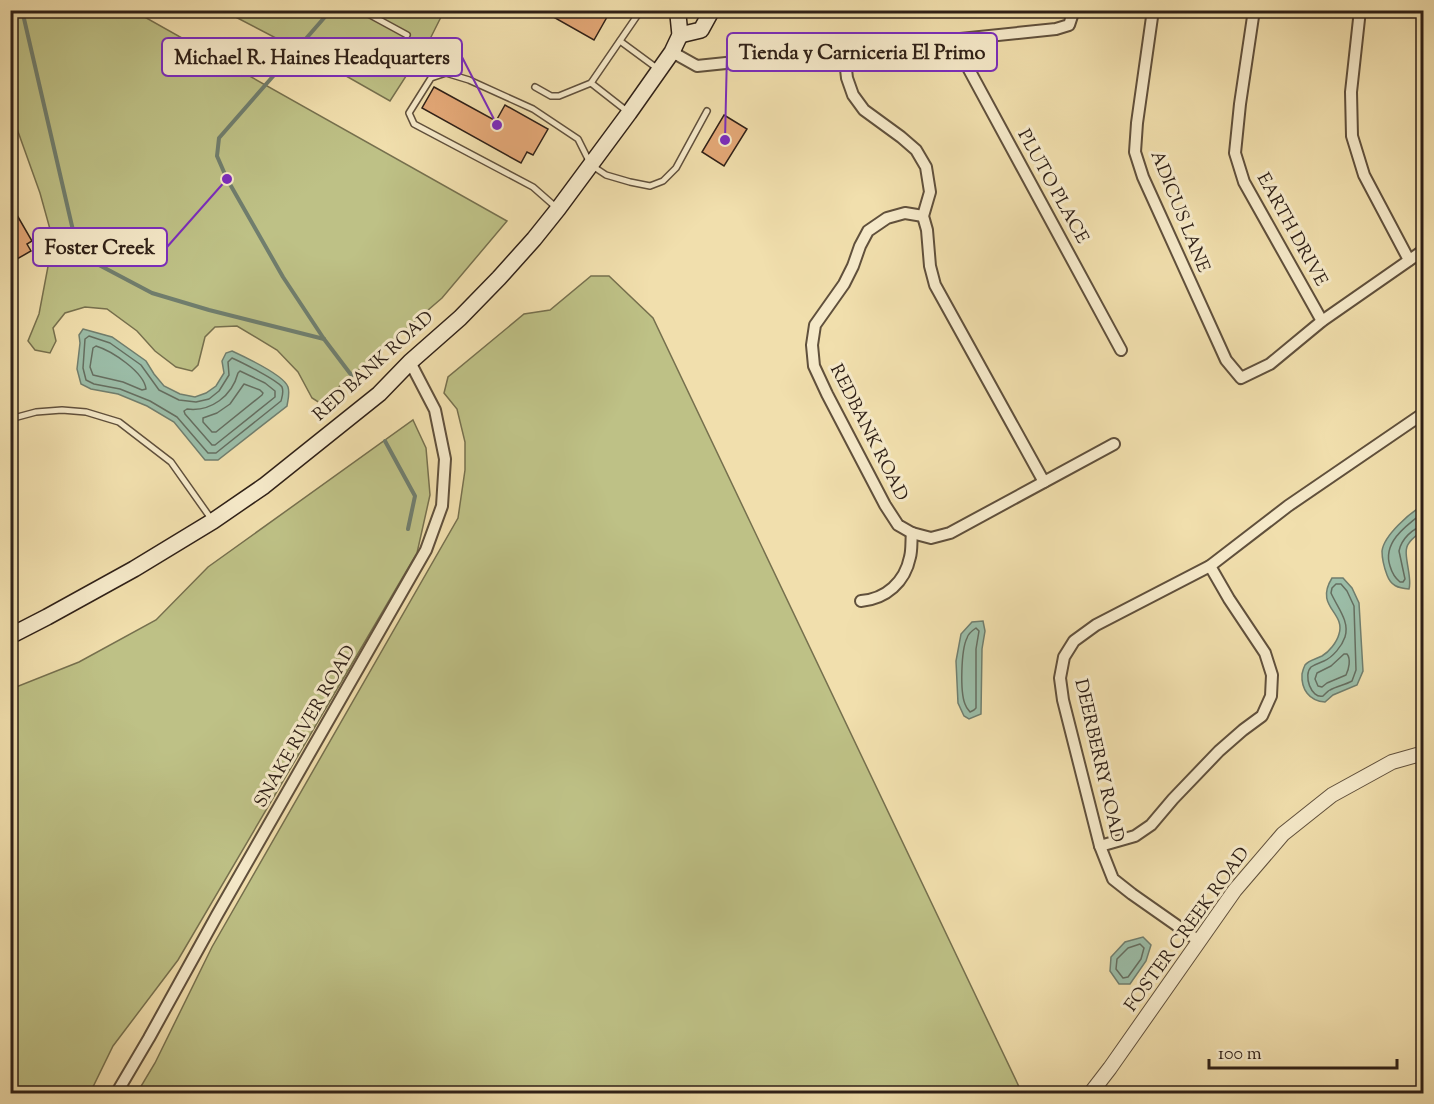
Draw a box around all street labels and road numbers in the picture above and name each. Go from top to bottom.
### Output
street label: PLUTO PLACE [1010,125,1094,249]
street label: ADICUS LANE [1143,147,1215,277]
street label: EARTH DRIVE [1249,169,1333,292]
street label: RED BANK ROAD [308,306,440,428]
street label: REDBANK ROAD [822,360,914,506]
street label: SNAKE RIVER ROAD [249,641,363,813]
street label: DEERBERRY ROAD [1067,677,1129,845]
street label: FOSTER CREEK ROAD [1119,842,1257,1018]

